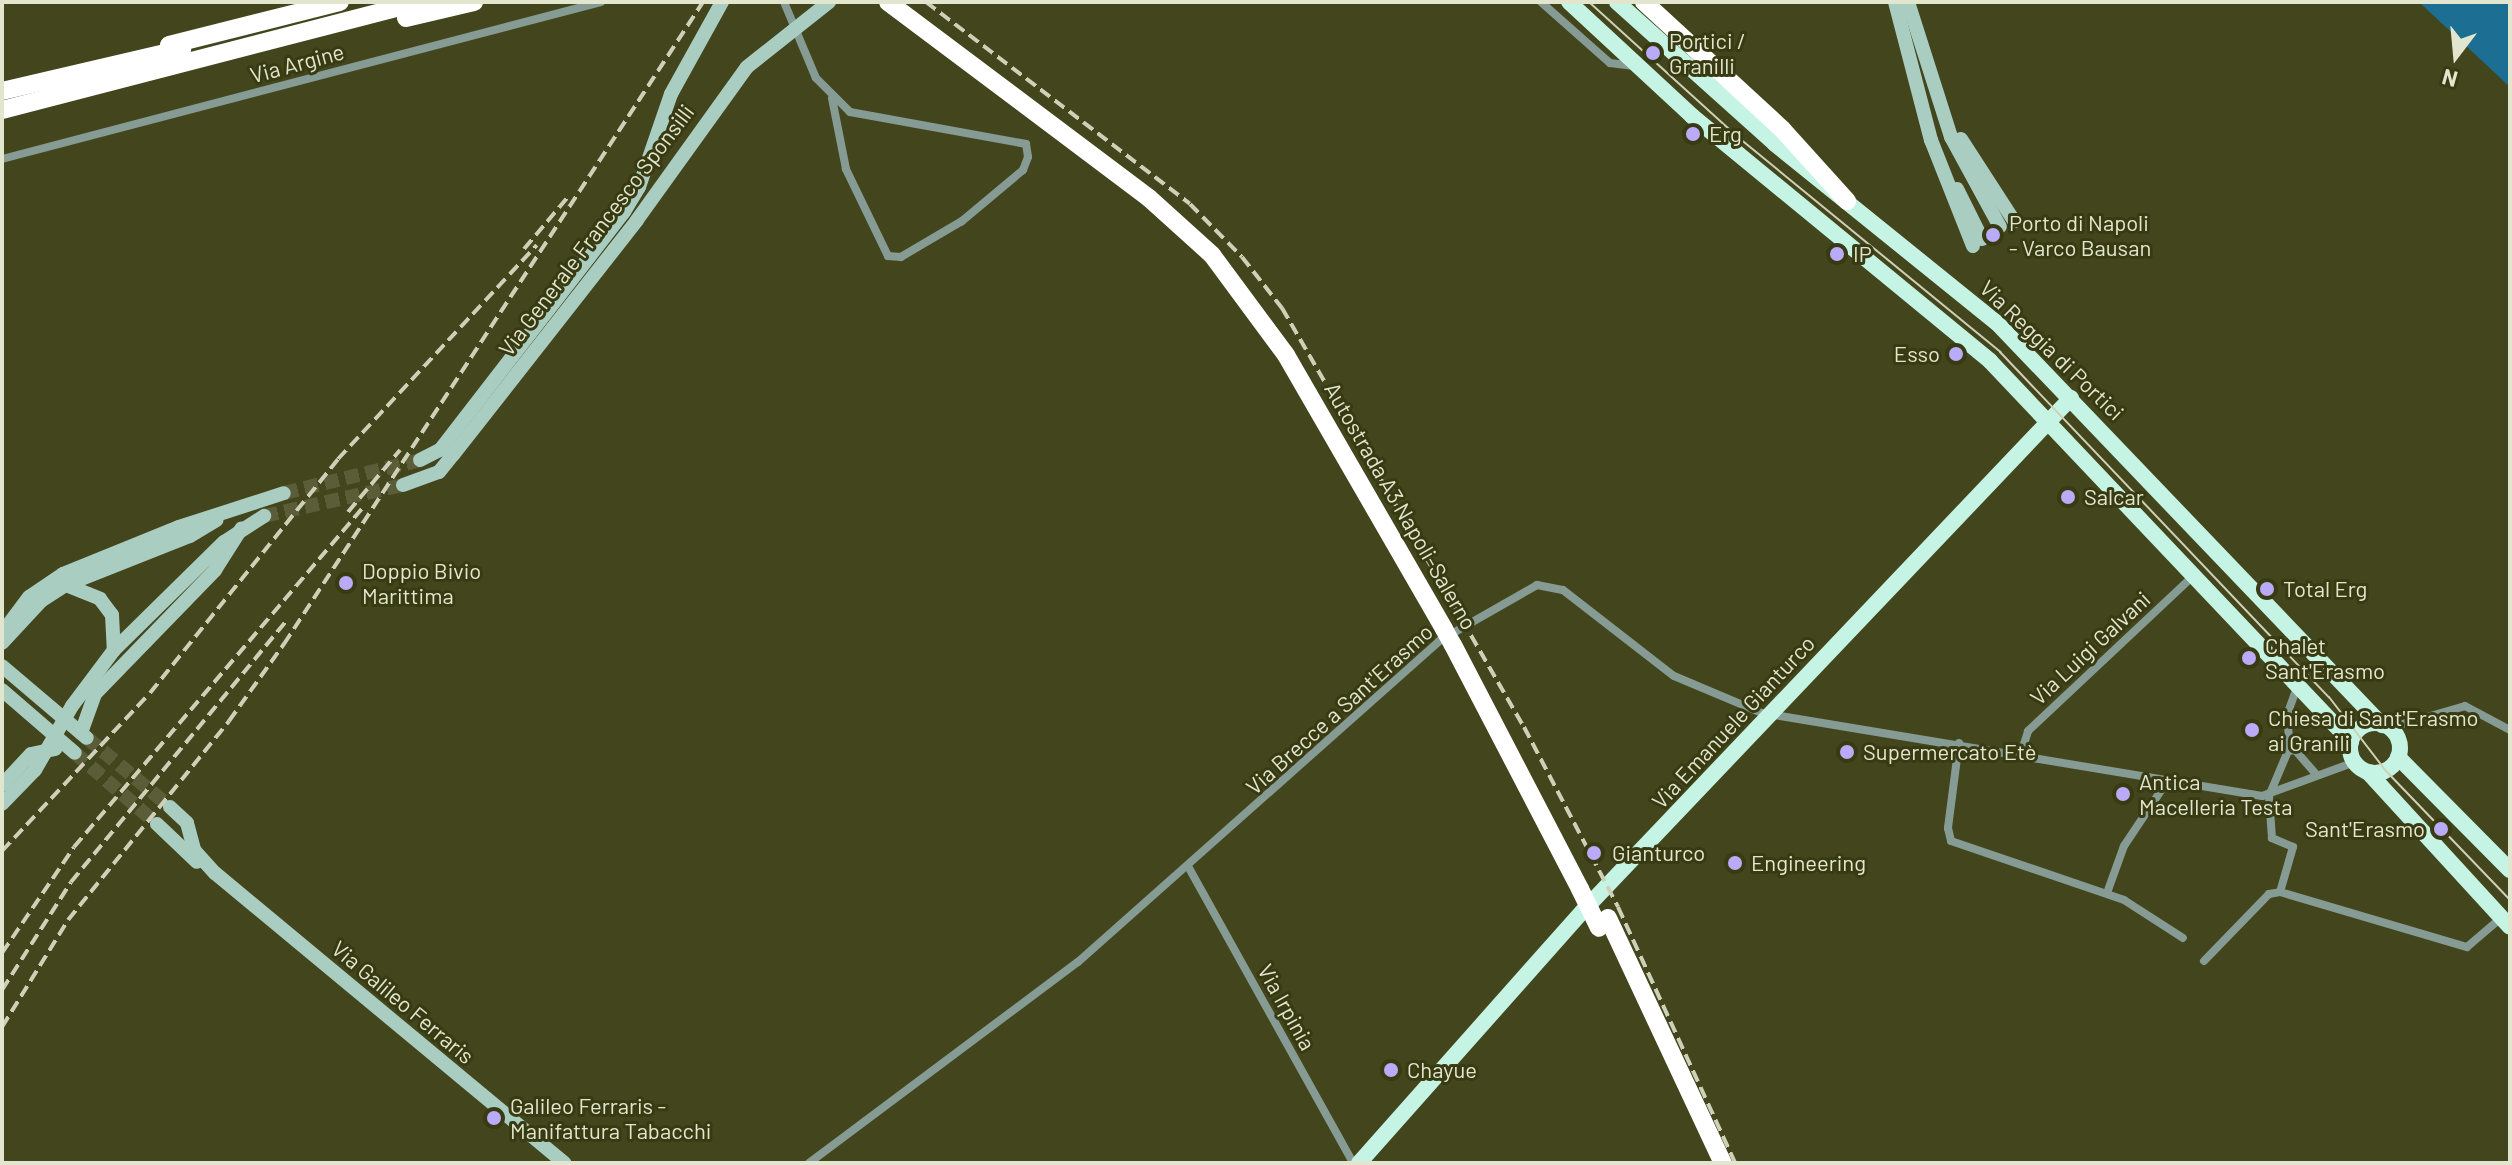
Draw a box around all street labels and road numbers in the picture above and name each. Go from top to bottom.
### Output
street label: Via Argine [247,38,347,88]
street label: Via Generale Francesco Sponsilli [493,99,699,361]
street label: Via Reggia di Portici [1975,275,2129,425]
street label: Autostrada A3 Napoli-Salerno [1319,378,1483,634]
street label: Via Luigi Galvani [2025,586,2155,710]
street label: Via Brecce a Sant'Erasmo [1240,618,1438,800]
street label: Via Emanuele Gianturco [1646,630,1820,814]
street label: Via Galileo Ferraris [327,935,479,1069]
street label: Via Irpinia [1253,959,1321,1055]

